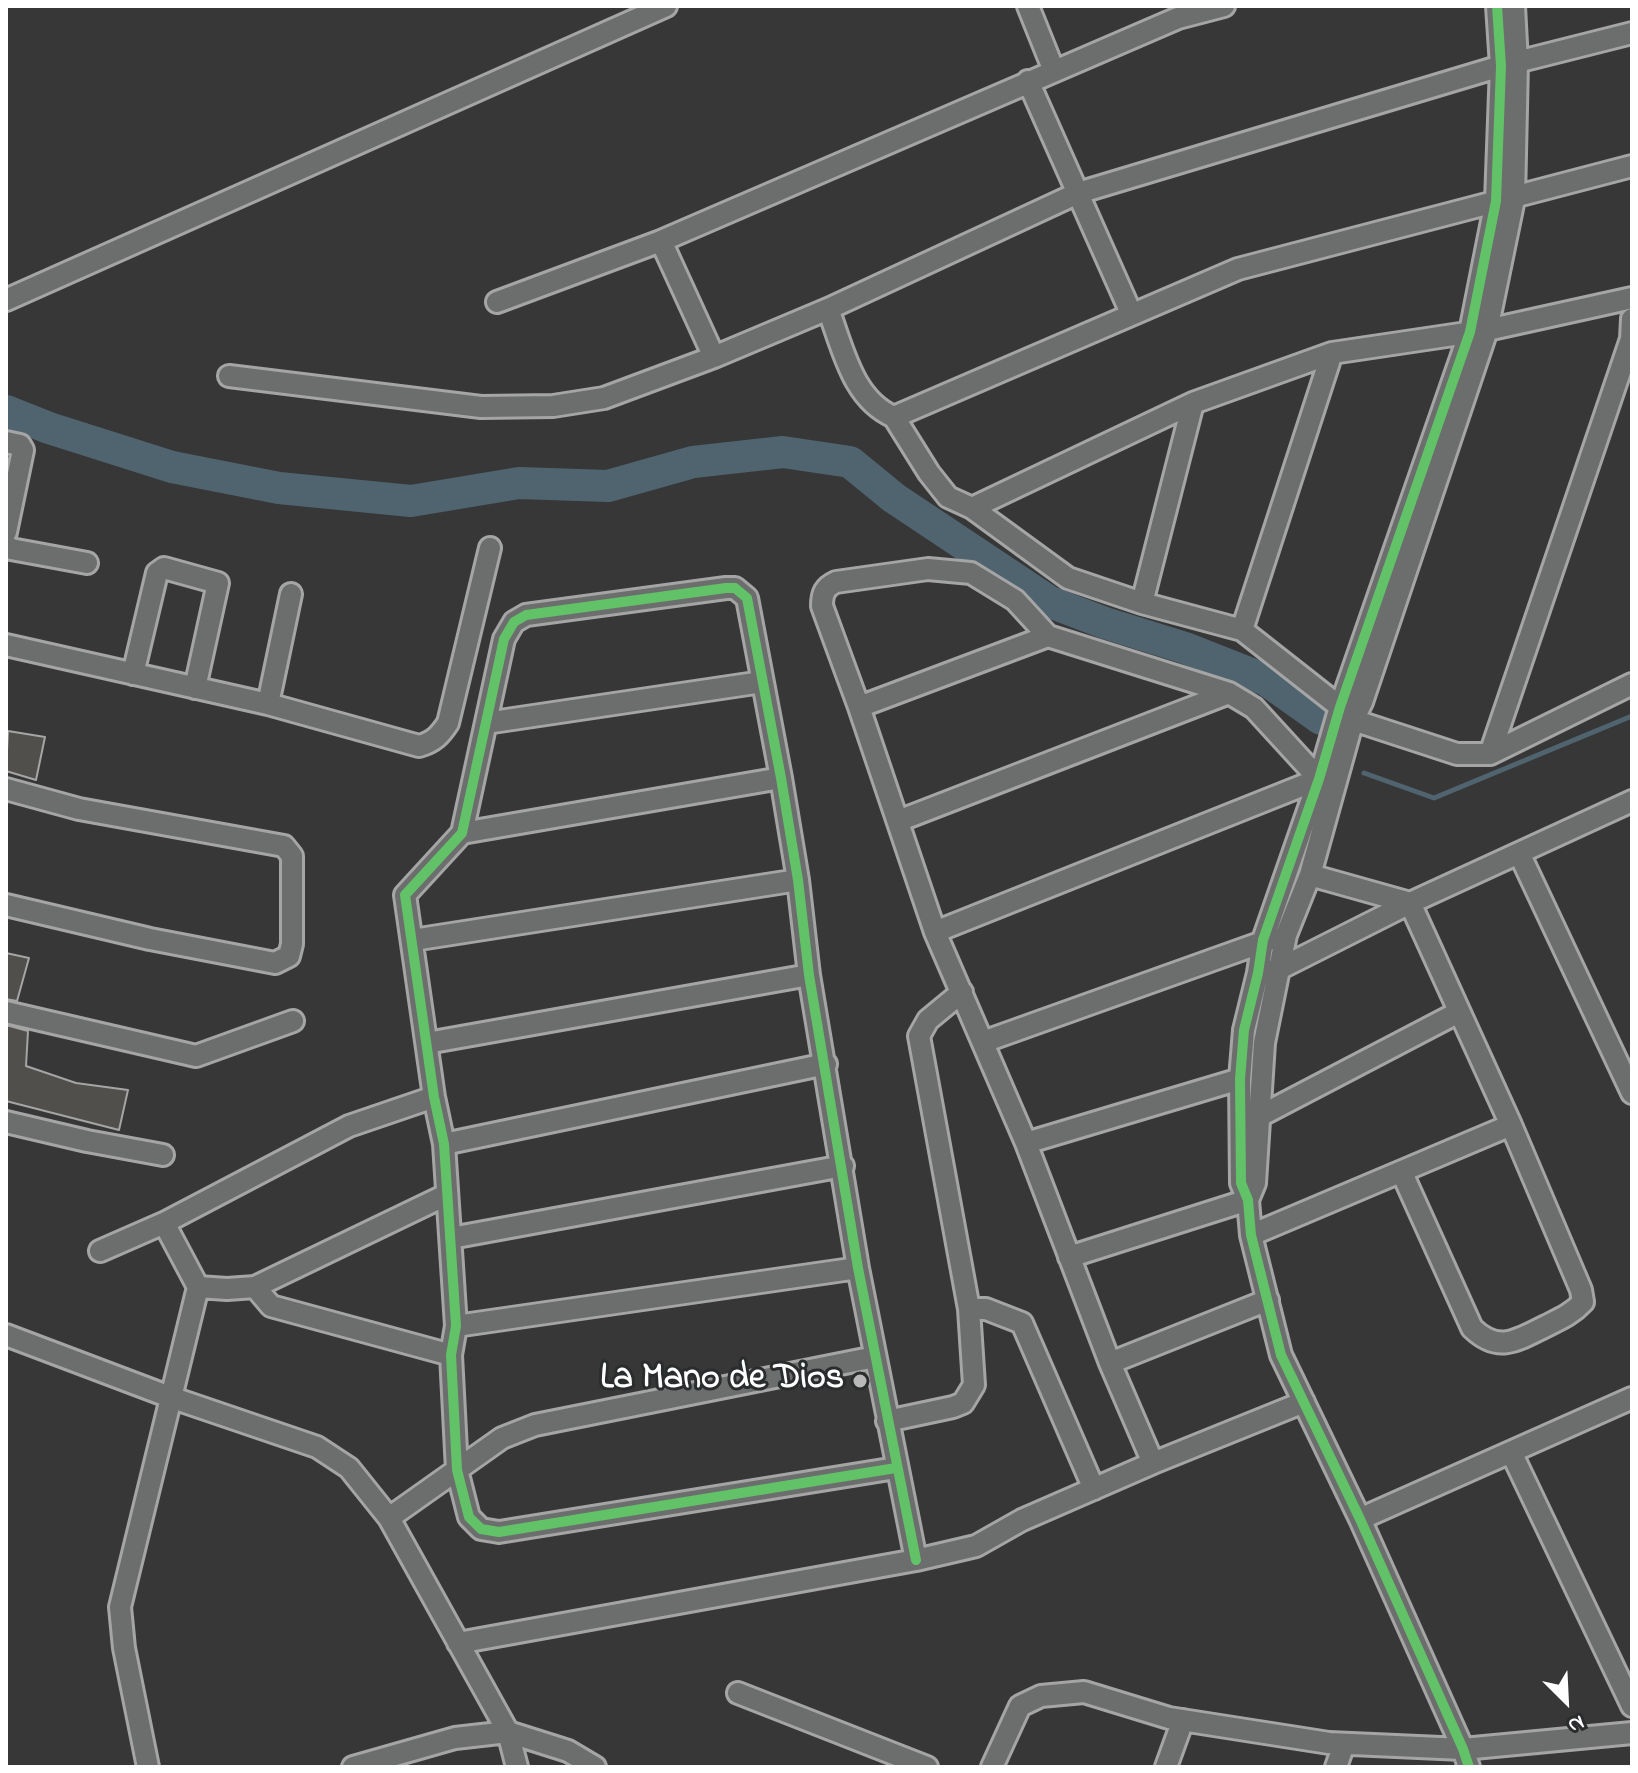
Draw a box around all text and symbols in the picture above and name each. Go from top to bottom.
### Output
place label: La Mano de Dios [600,1359,844,1403]
marker: La Mano de Dios [851,1372,869,1390]
north arrow [1526,1661,1606,1741]
text: N [1562,1705,1589,1741]

